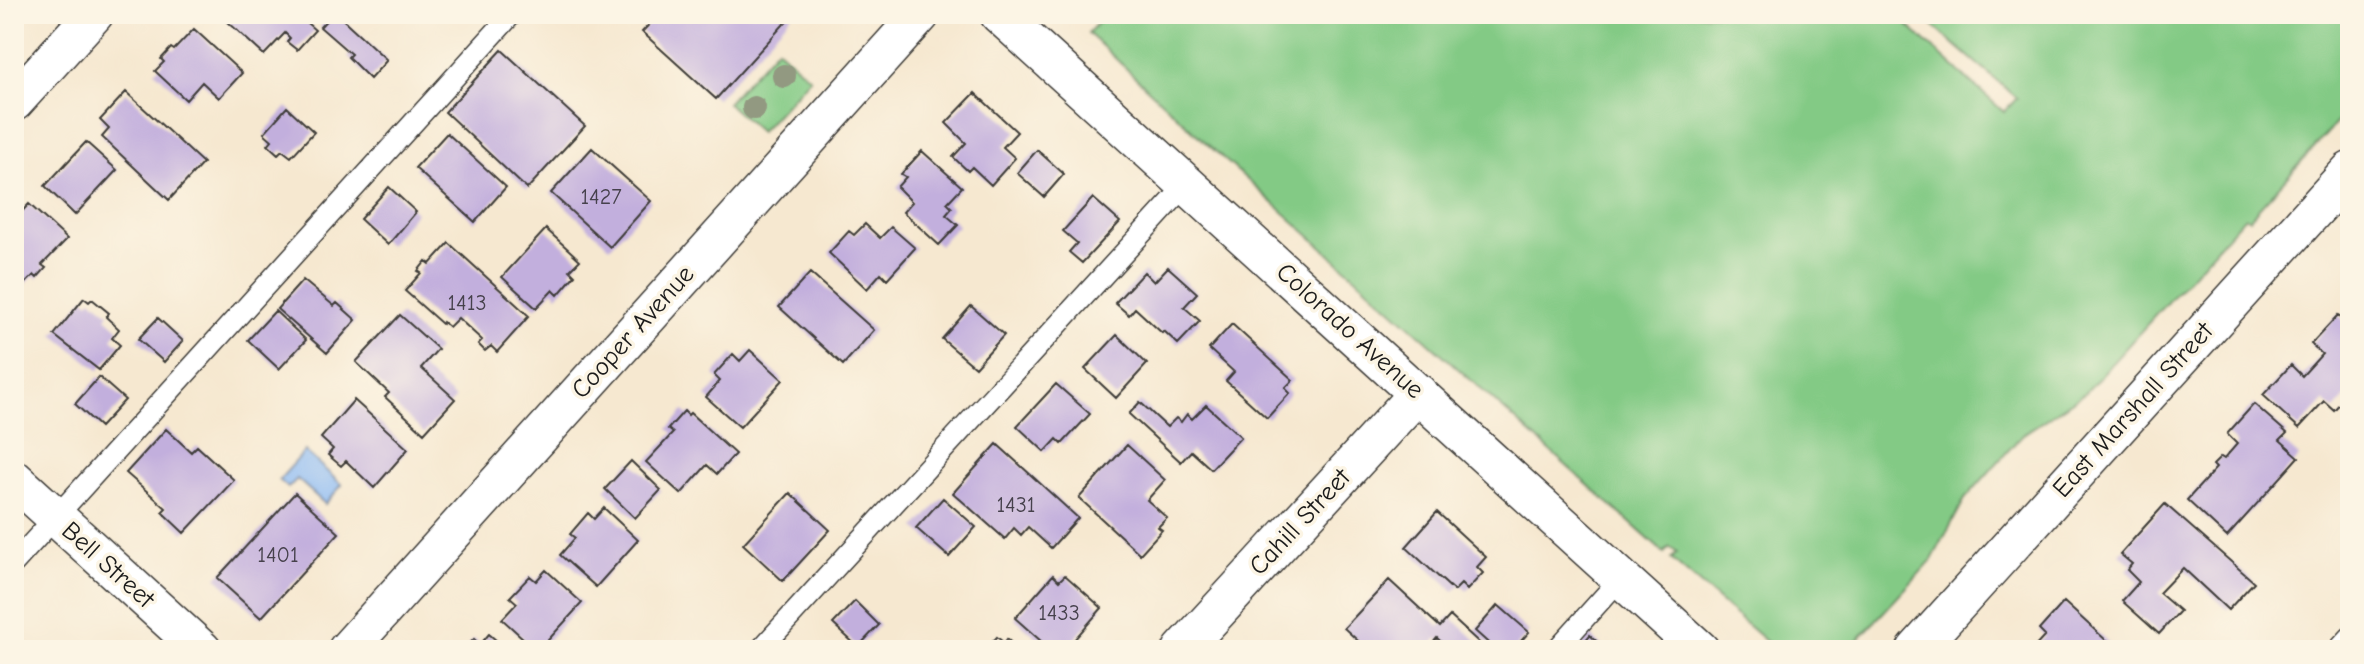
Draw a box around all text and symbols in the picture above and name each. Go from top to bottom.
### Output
house number: 1427 [580,184,622,210]
street label: Colorado Avenue [1270,257,1430,405]
street label: Cooper Avenue [565,259,701,405]
house number: 1413 [447,290,487,316]
street label: East Marshall Street [2047,315,2220,504]
street label: Cahill Street [1243,461,1358,581]
house number: 1431 [996,492,1036,518]
street label: Bell Street [55,516,162,615]
house number: 1401 [257,542,299,568]
house number: 1433 [1038,600,1080,626]

